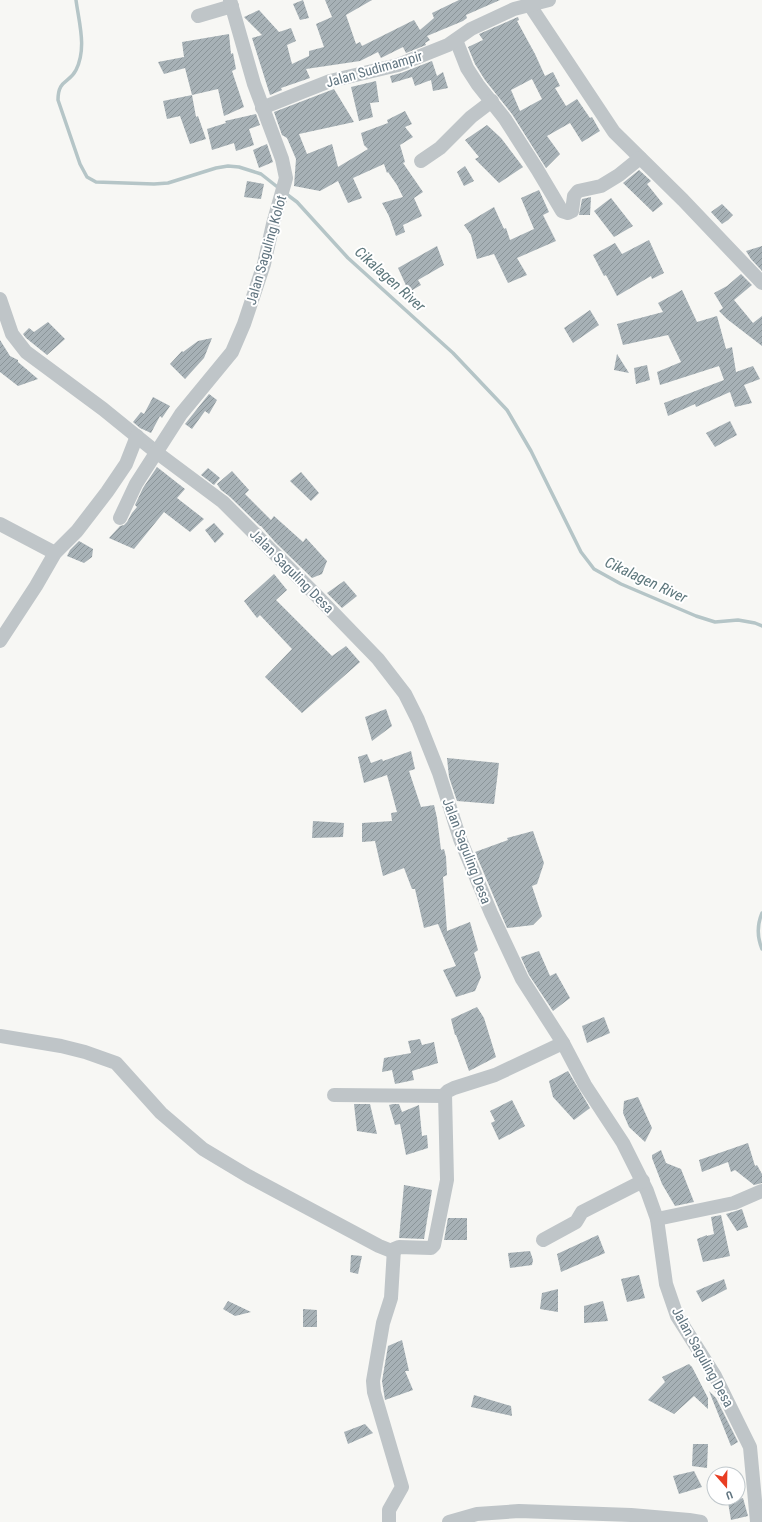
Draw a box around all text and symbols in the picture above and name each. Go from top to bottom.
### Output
street label: Jalan Sudimampir [324,48,424,90]
street label: Jalan Saguling Kolot [243,193,289,307]
water label: Cikalagen River [351,243,429,316]
street label: Jalan Saguling Desa [247,526,337,616]
water label: Cikalagen River [602,553,690,607]
street label: Jalan Saguling Desa [439,796,495,906]
street label: Jalan Saguling Desa [669,1304,737,1410]
north arrow [706,1466,746,1506]
text: U [724,1488,734,1502]

